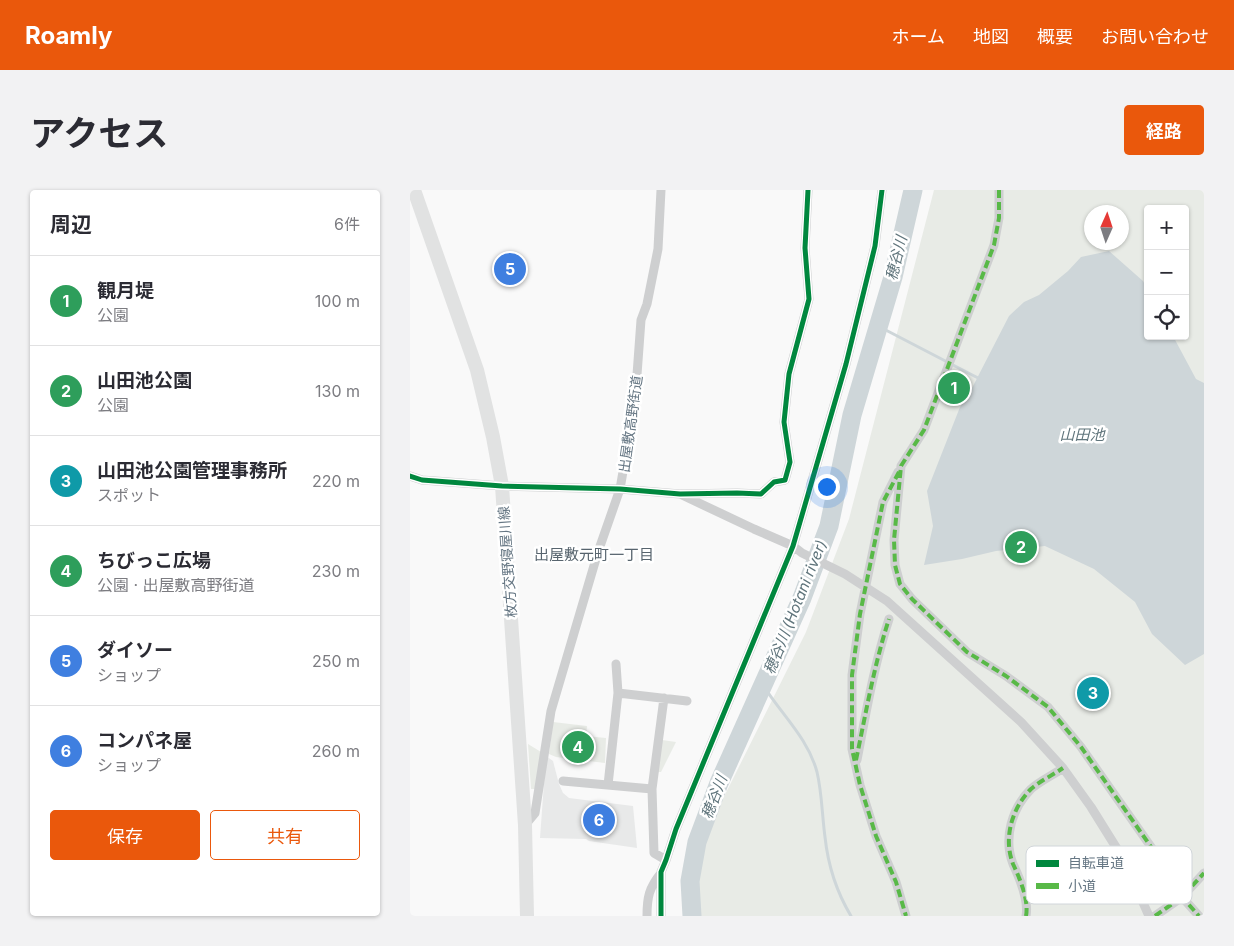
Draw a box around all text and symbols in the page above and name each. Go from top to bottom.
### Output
text: Roamly [25,21,112,50]
text: ホーム [892,26,945,47]
text: 地図 [973,26,1009,47]
text: 概要 [1037,26,1073,47]
text: お問い合わせ [1101,26,1209,47]
button: 経路 [1124,105,1204,155]
text: アクセス [30,112,168,154]
north arrow [1084,205,1129,250]
map controls [1144,205,1189,340]
button: + [1144,205,1189,250]
text: 周辺 [50,212,92,237]
text: 6件 [334,214,360,234]
water label: 穂谷川 [881,232,911,282]
pin: 5 [494,250,526,288]
button: − [1144,250,1189,295]
text: 観月堤 [97,279,154,302]
text: 1 [63,291,69,311]
text: 100 m [315,291,360,311]
button: locate [1144,295,1189,340]
text: 公園 [97,305,129,325]
text: 山田池公園 [97,369,192,392]
pin: 1 [938,369,970,407]
street label: 出屋敷高野街道 [615,374,645,474]
text: 2 [61,381,71,401]
text: 130 m [315,381,360,401]
text: 公園 [97,395,129,415]
water label: 山田池 [1059,425,1106,444]
text: 山田池公園管理事務所 [97,459,287,482]
text: 3 [61,471,71,491]
text: 220 m [312,471,360,491]
your location [814,474,840,500]
text: スポット [97,485,161,505]
street label: 枚方交野寝屋川線 [495,506,519,618]
pin: 2 [1005,528,1037,566]
water label: 穂谷川 (Hotani river) [759,537,831,677]
district label: 出屋敷元町一丁目 [534,545,654,564]
text: ちびっこ広場 [97,549,211,572]
text: 4 [61,561,71,581]
text: 230 m [312,561,360,581]
text: 公園 · 出屋敷高野街道 [97,575,255,595]
text: ダイソー [97,639,173,662]
text: 5 [61,651,71,671]
text: 250 m [312,651,360,671]
text: ショップ [97,665,161,685]
pin: 3 [1077,674,1109,712]
pin: 4 [562,728,594,766]
text: コンパネ屋 [97,729,192,752]
text: 6 [61,741,71,761]
text: 260 m [312,741,360,761]
text: ショップ [97,755,161,775]
water label: 穂谷川 [697,771,732,821]
pin: 6 [583,801,615,839]
button: 保存 [50,810,200,860]
button: 共有 [210,810,360,860]
legend [1026,846,1192,904]
text: 自転車道 [1068,854,1124,871]
text: 小道 [1068,877,1096,894]

